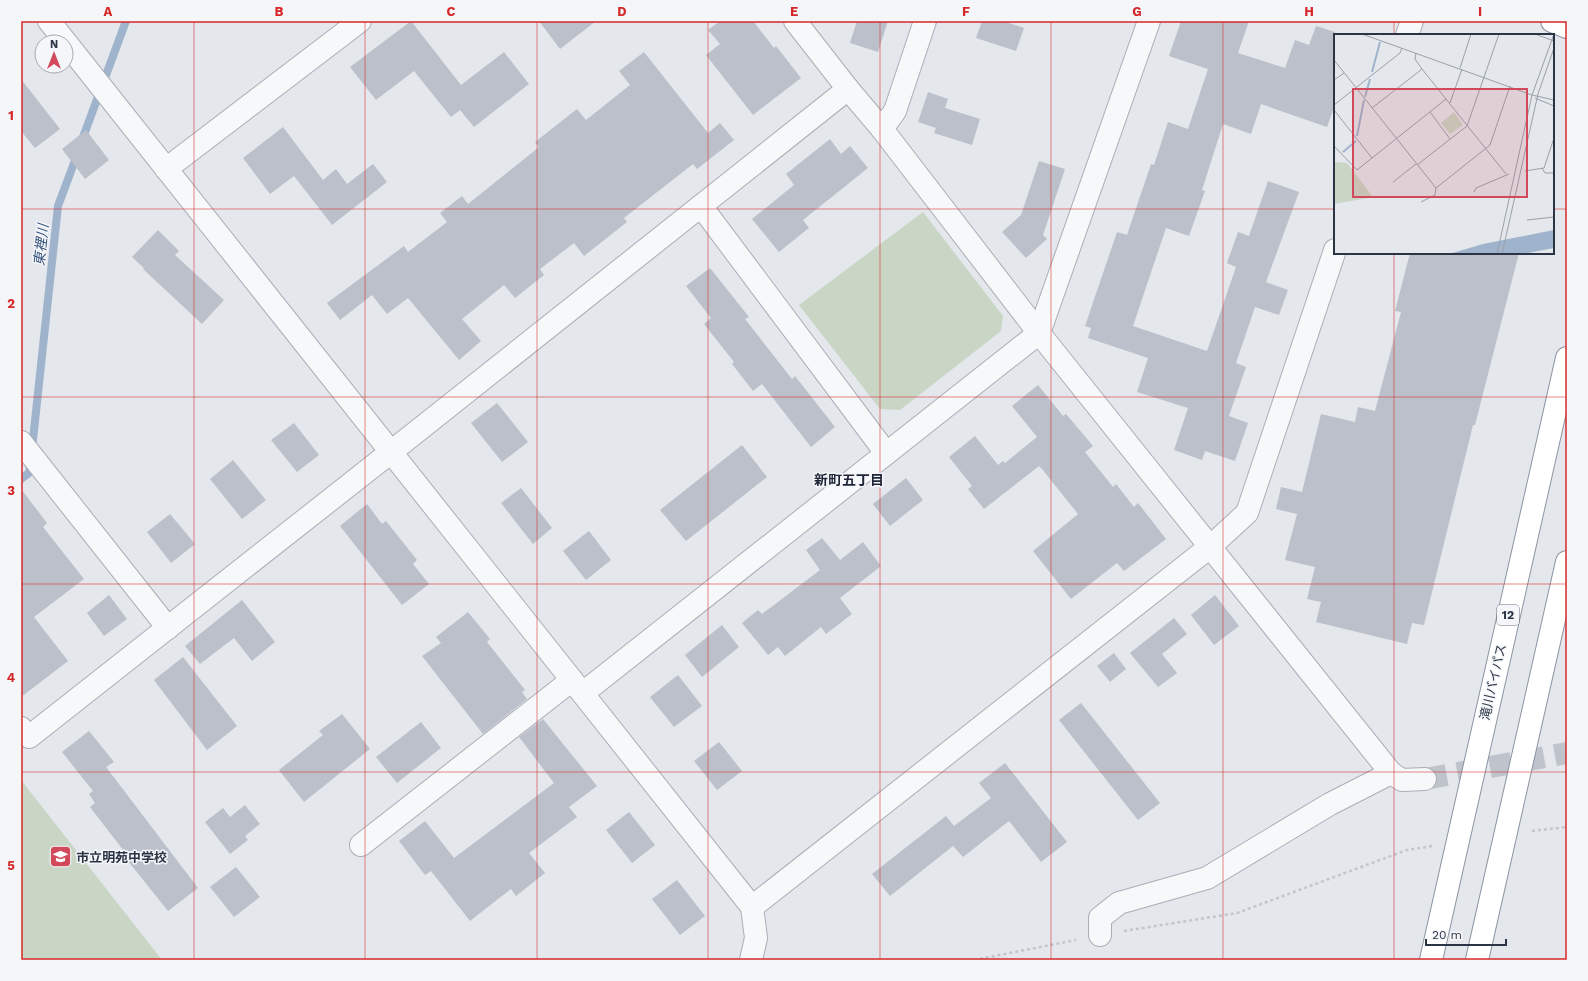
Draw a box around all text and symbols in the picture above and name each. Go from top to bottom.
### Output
text: A [104,4,113,19]
text: B [275,4,284,19]
text: C [447,4,456,19]
text: D [617,4,627,19]
text: E [790,4,798,19]
text: F [962,4,970,19]
text: G [1132,4,1142,19]
text: H [1304,4,1314,19]
text: I [1478,4,1482,19]
north arrow [34,34,74,74]
inset map [1334,34,1554,254]
text: N [50,38,58,51]
text: 1 [8,108,14,123]
water label: 東裡川 [31,221,51,267]
text: 2 [7,296,15,311]
district label: 新町五丁目 [814,472,884,488]
text: 3 [7,483,15,498]
road number: 12 [1497,605,1519,625]
street label: 滝川バイパス [1477,642,1509,722]
text: 4 [7,670,16,685]
school or university icon: 市立明苑中学校 [48,844,74,870]
place label: 市立明苑中学校 [76,850,167,865]
text: 5 [7,858,15,873]
scale bar [1426,921,1506,947]
text: 20 m [1432,928,1462,942]

